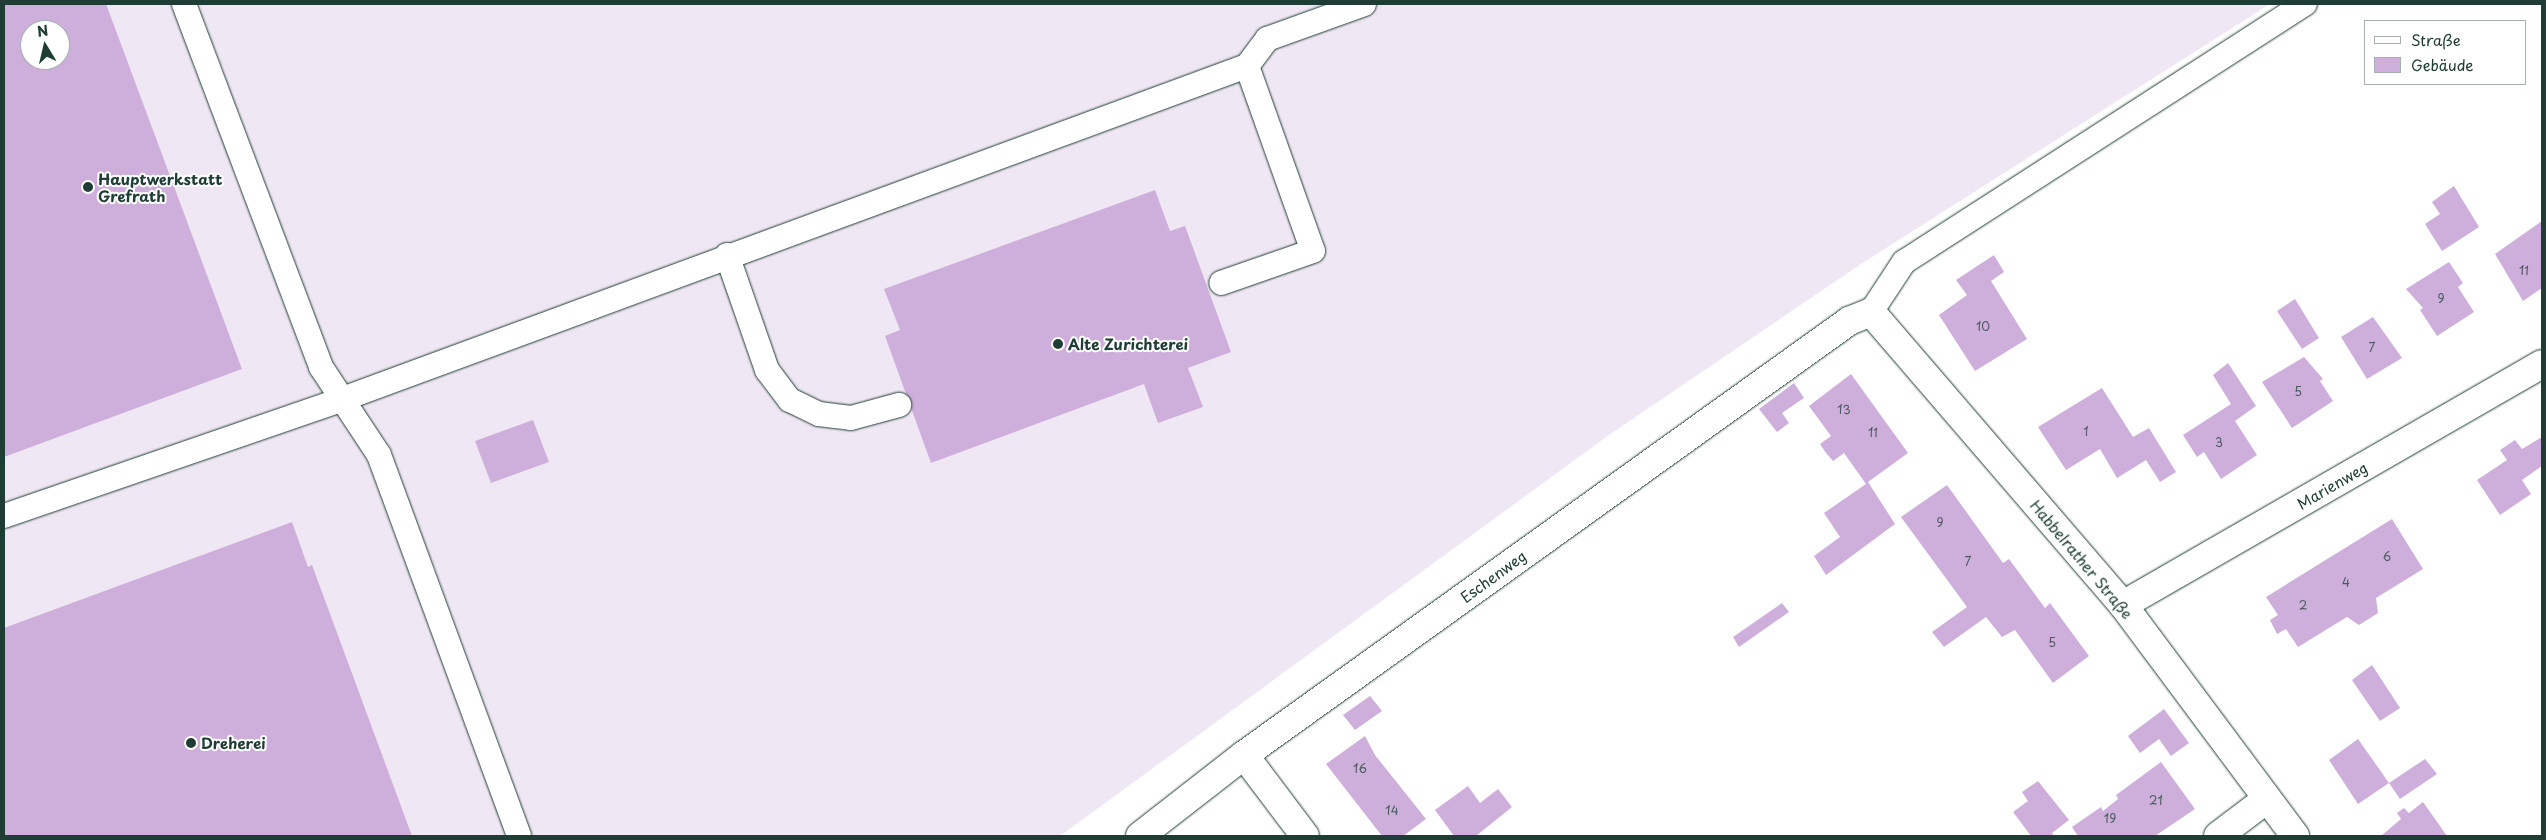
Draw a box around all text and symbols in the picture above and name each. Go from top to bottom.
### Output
text: N [36,19,50,42]
north arrow [20,20,70,70]
legend [2364,20,2526,85]
text: Straße [2411,28,2461,51]
text: Gebäude [2411,53,2473,76]
place label: Hauptwerkstatt Grefrath [98,169,223,204]
marker: Hauptwerkstatt Grefrath [82,181,94,193]
house number: 11 [2519,264,2529,278]
house number: 9 [2437,292,2445,306]
house number: 10 [1976,320,1990,334]
place label: Alte Zurichterei [1068,335,1188,353]
marker: Alte Zurichterei [1052,338,1064,350]
house number: 7 [2369,341,2375,355]
house number: 5 [2294,385,2302,399]
house number: 13 [1837,403,1851,417]
house number: 1 [2083,425,2089,439]
house number: 11 [1868,426,1878,440]
house number: 3 [2215,436,2223,450]
street label: Marienweg [2294,458,2370,512]
street label: Habbelrather Straße [2027,496,2137,622]
house number: 9 [1936,516,1944,530]
street label: Eschenweg [1457,546,1529,606]
house number: 6 [2383,550,2391,564]
house number: 7 [1965,555,1971,569]
house number: 4 [2342,576,2350,590]
house number: 2 [2299,599,2307,613]
house number: 5 [2048,636,2056,650]
place label: Dreherei [201,734,266,752]
marker: Dreherei [185,737,197,749]
house number: 16 [1353,762,1367,776]
house number: 21 [2149,794,2163,808]
house number: 14 [1385,804,1399,818]
house number: 19 [2104,812,2116,826]

